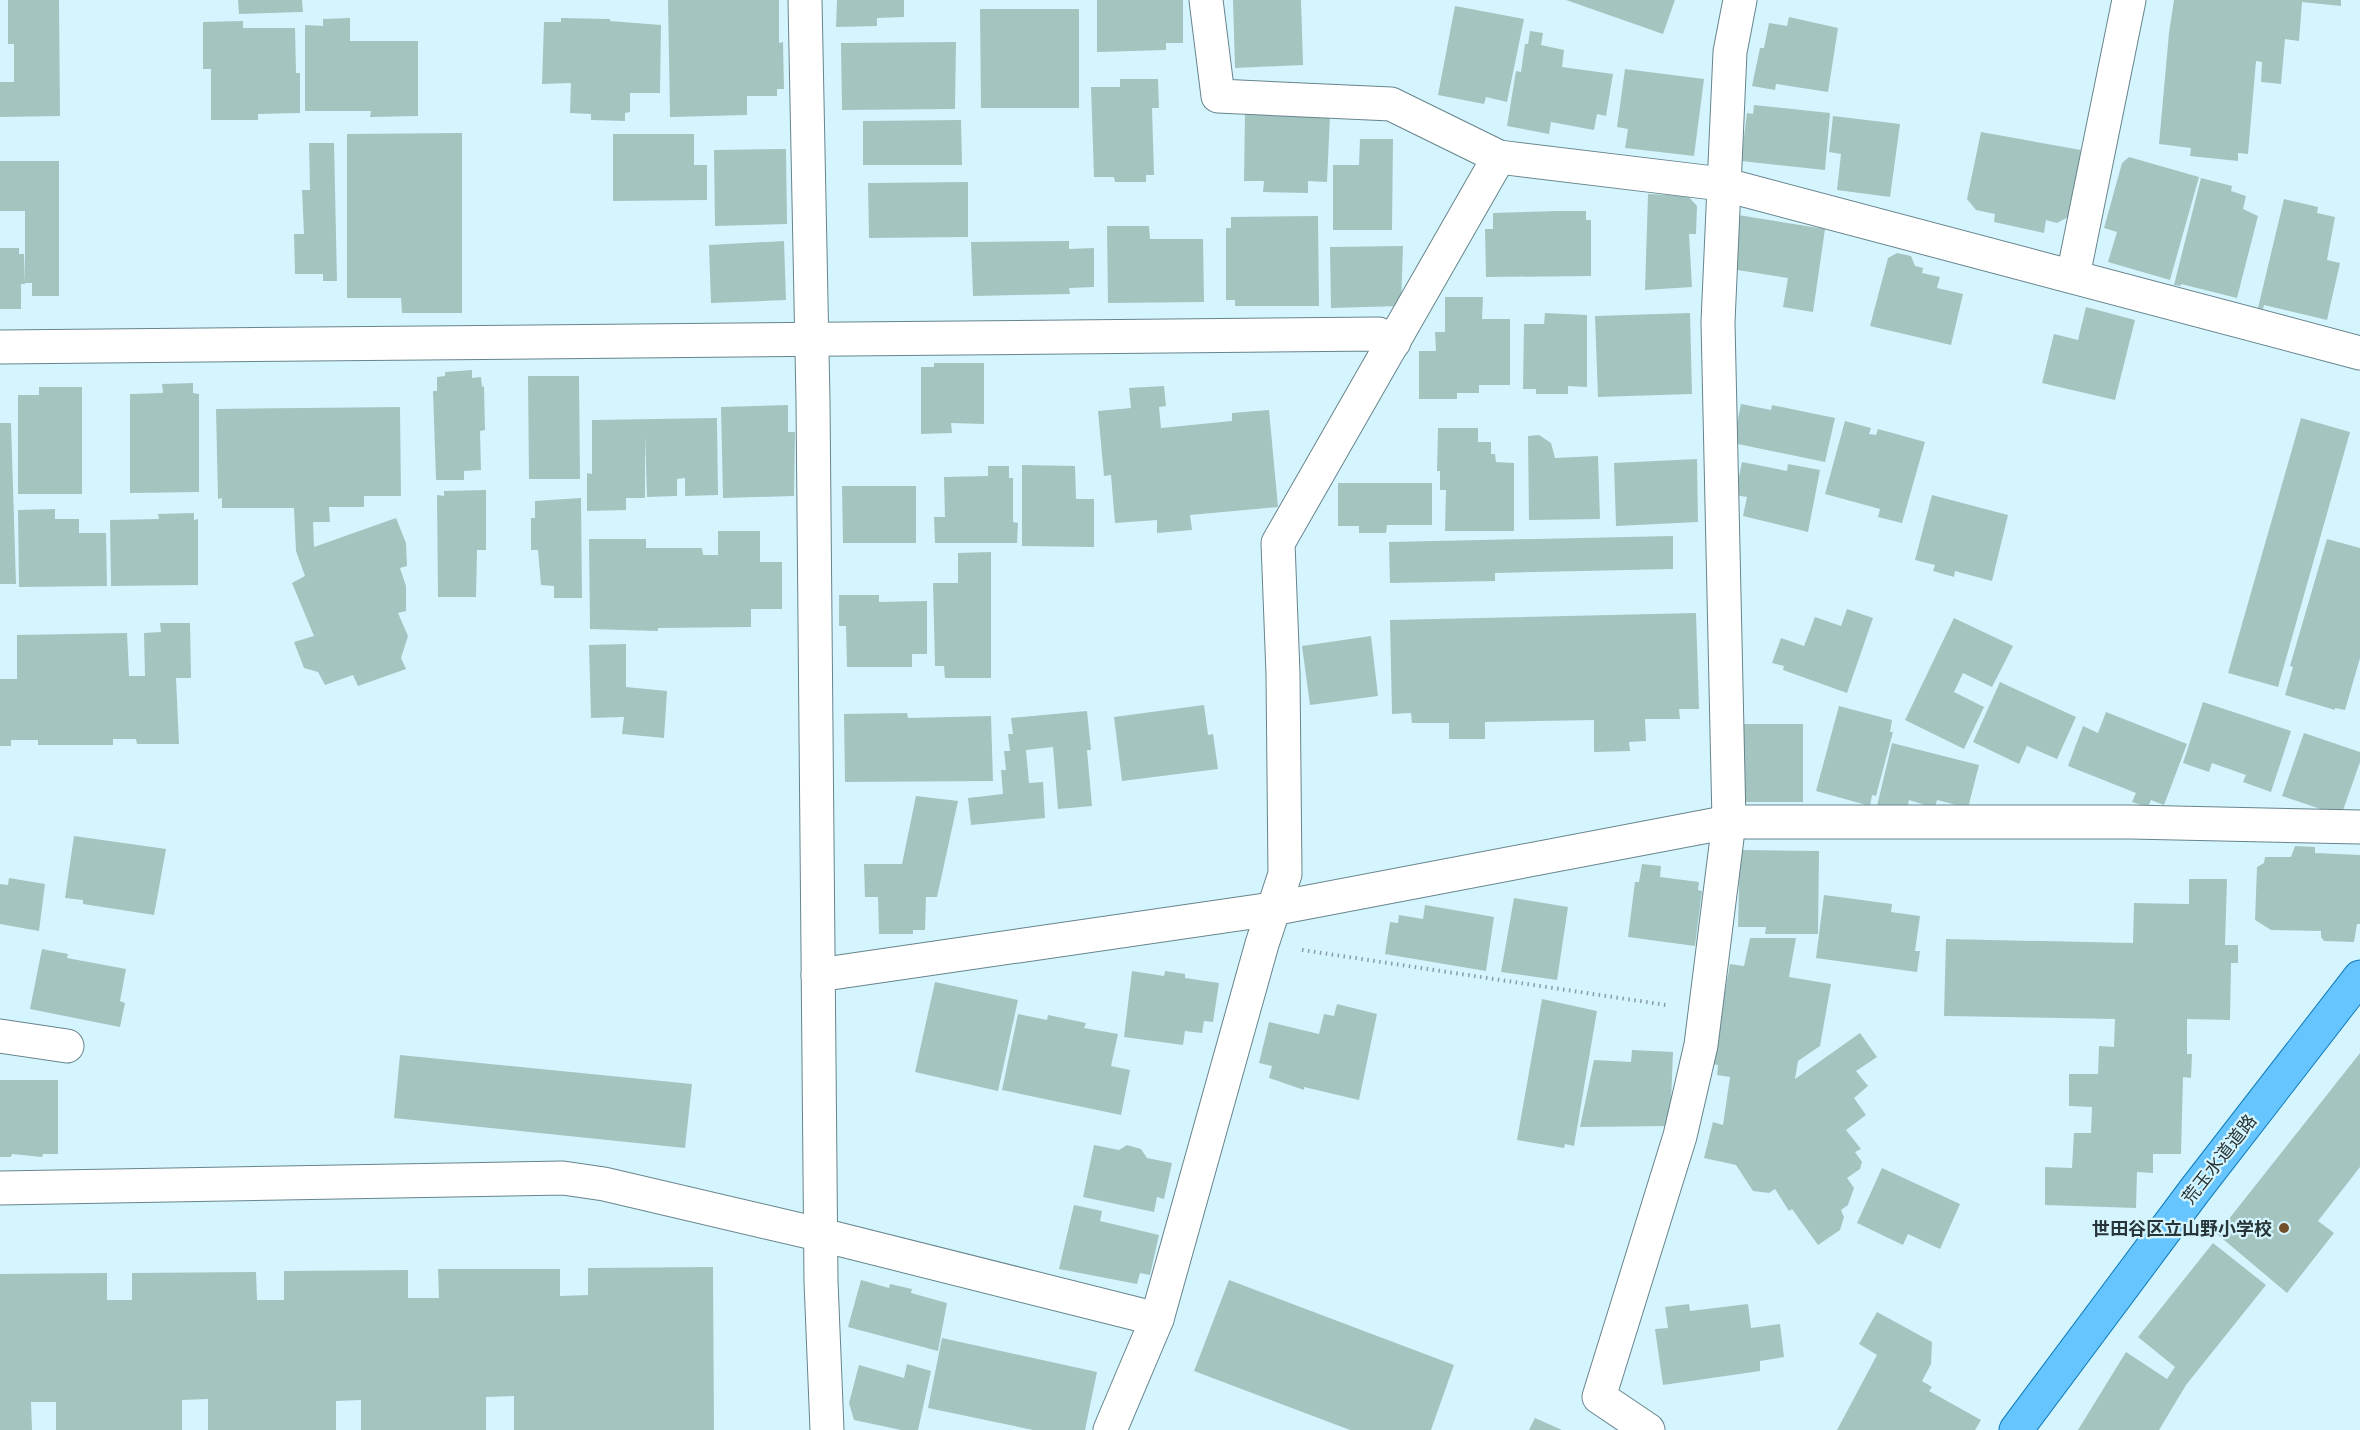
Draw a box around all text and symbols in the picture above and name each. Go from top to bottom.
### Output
street label: 荒玉水道道路 [2177,1110,2261,1208]
place label: 世田谷区立山野小学校 [2092,1218,2272,1239]
marker: 世田谷区立山野小学校 [2277,1221,2291,1235]

